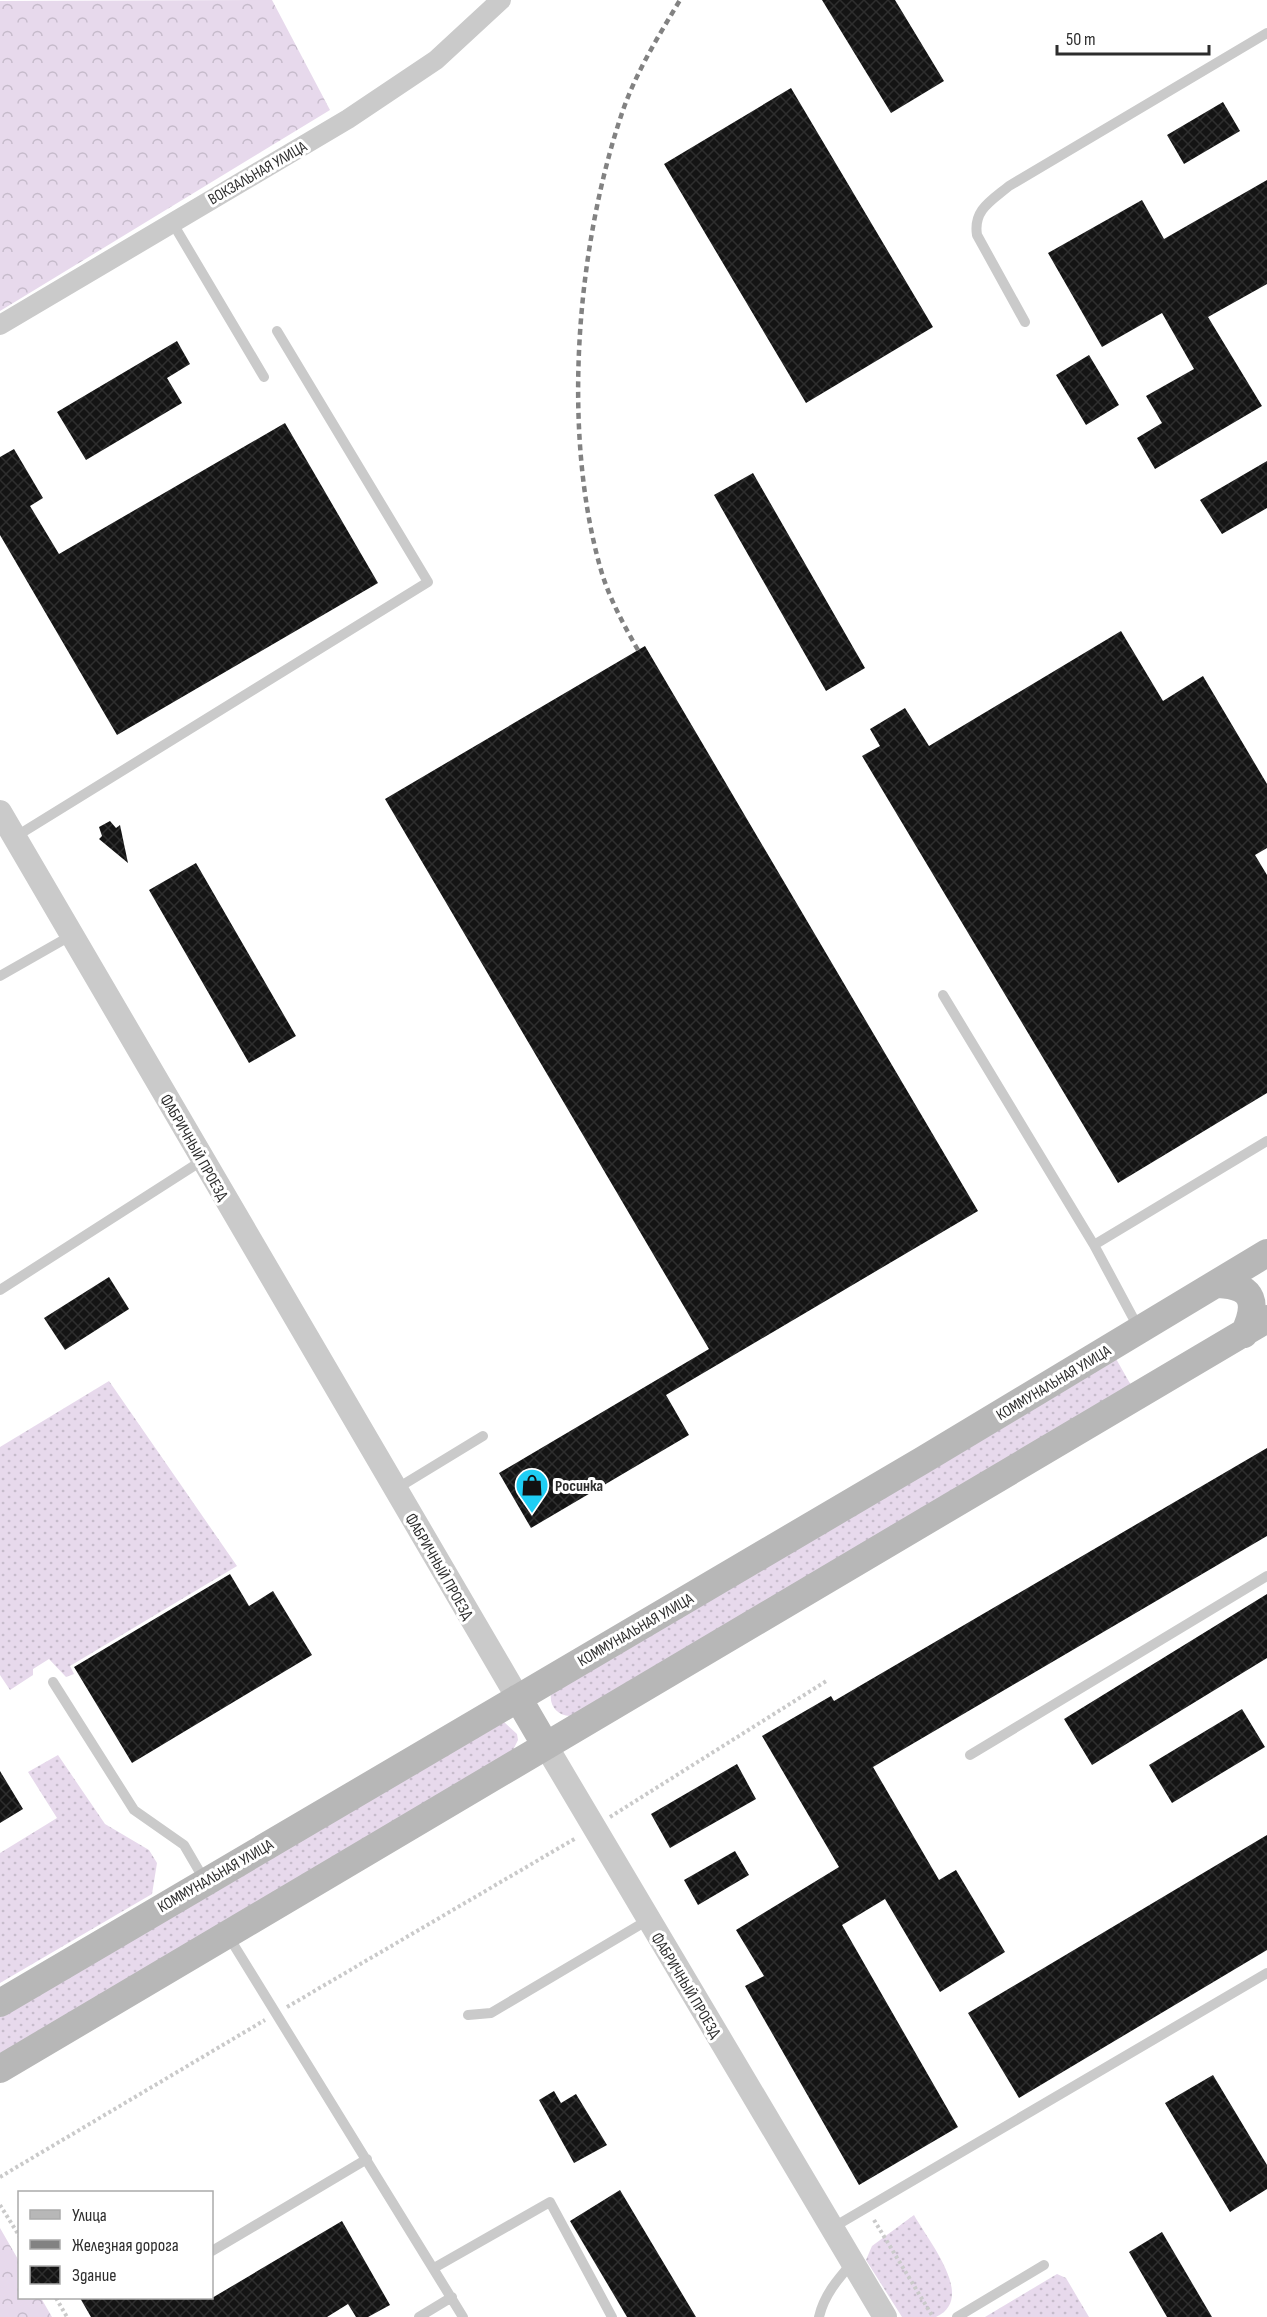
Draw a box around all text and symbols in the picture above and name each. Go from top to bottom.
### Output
scale bar [1057,18,1208,56]
text: 50 m [1066,29,1096,50]
street label: ВОКЗАЛЬНАЯ УЛИЦА [205,137,311,209]
street label: ФАБРИЧНЫЙ ПРОЕЗД [156,1091,232,1205]
street label: КОММУНАЛЬНАЯ УЛИЦА [993,1342,1115,1425]
shop icon: Росинка [514,1467,550,1514]
place label: Росинка [555,1477,603,1496]
street label: ФАБРИЧНЫЙ ПРОЕЗД [401,1510,477,1624]
street label: КОММУНАЛЬНАЯ УЛИЦА [575,1589,697,1671]
street label: КОММУНАЛЬНАЯ УЛИЦА [155,1835,277,1917]
street label: ФАБРИЧНЫЙ ПРОЕЗД [647,1930,725,2042]
legend [18,2191,213,2299]
text: Улица [72,2205,107,2226]
text: Железная дорога [72,2235,179,2256]
text: Здание [72,2265,117,2286]

